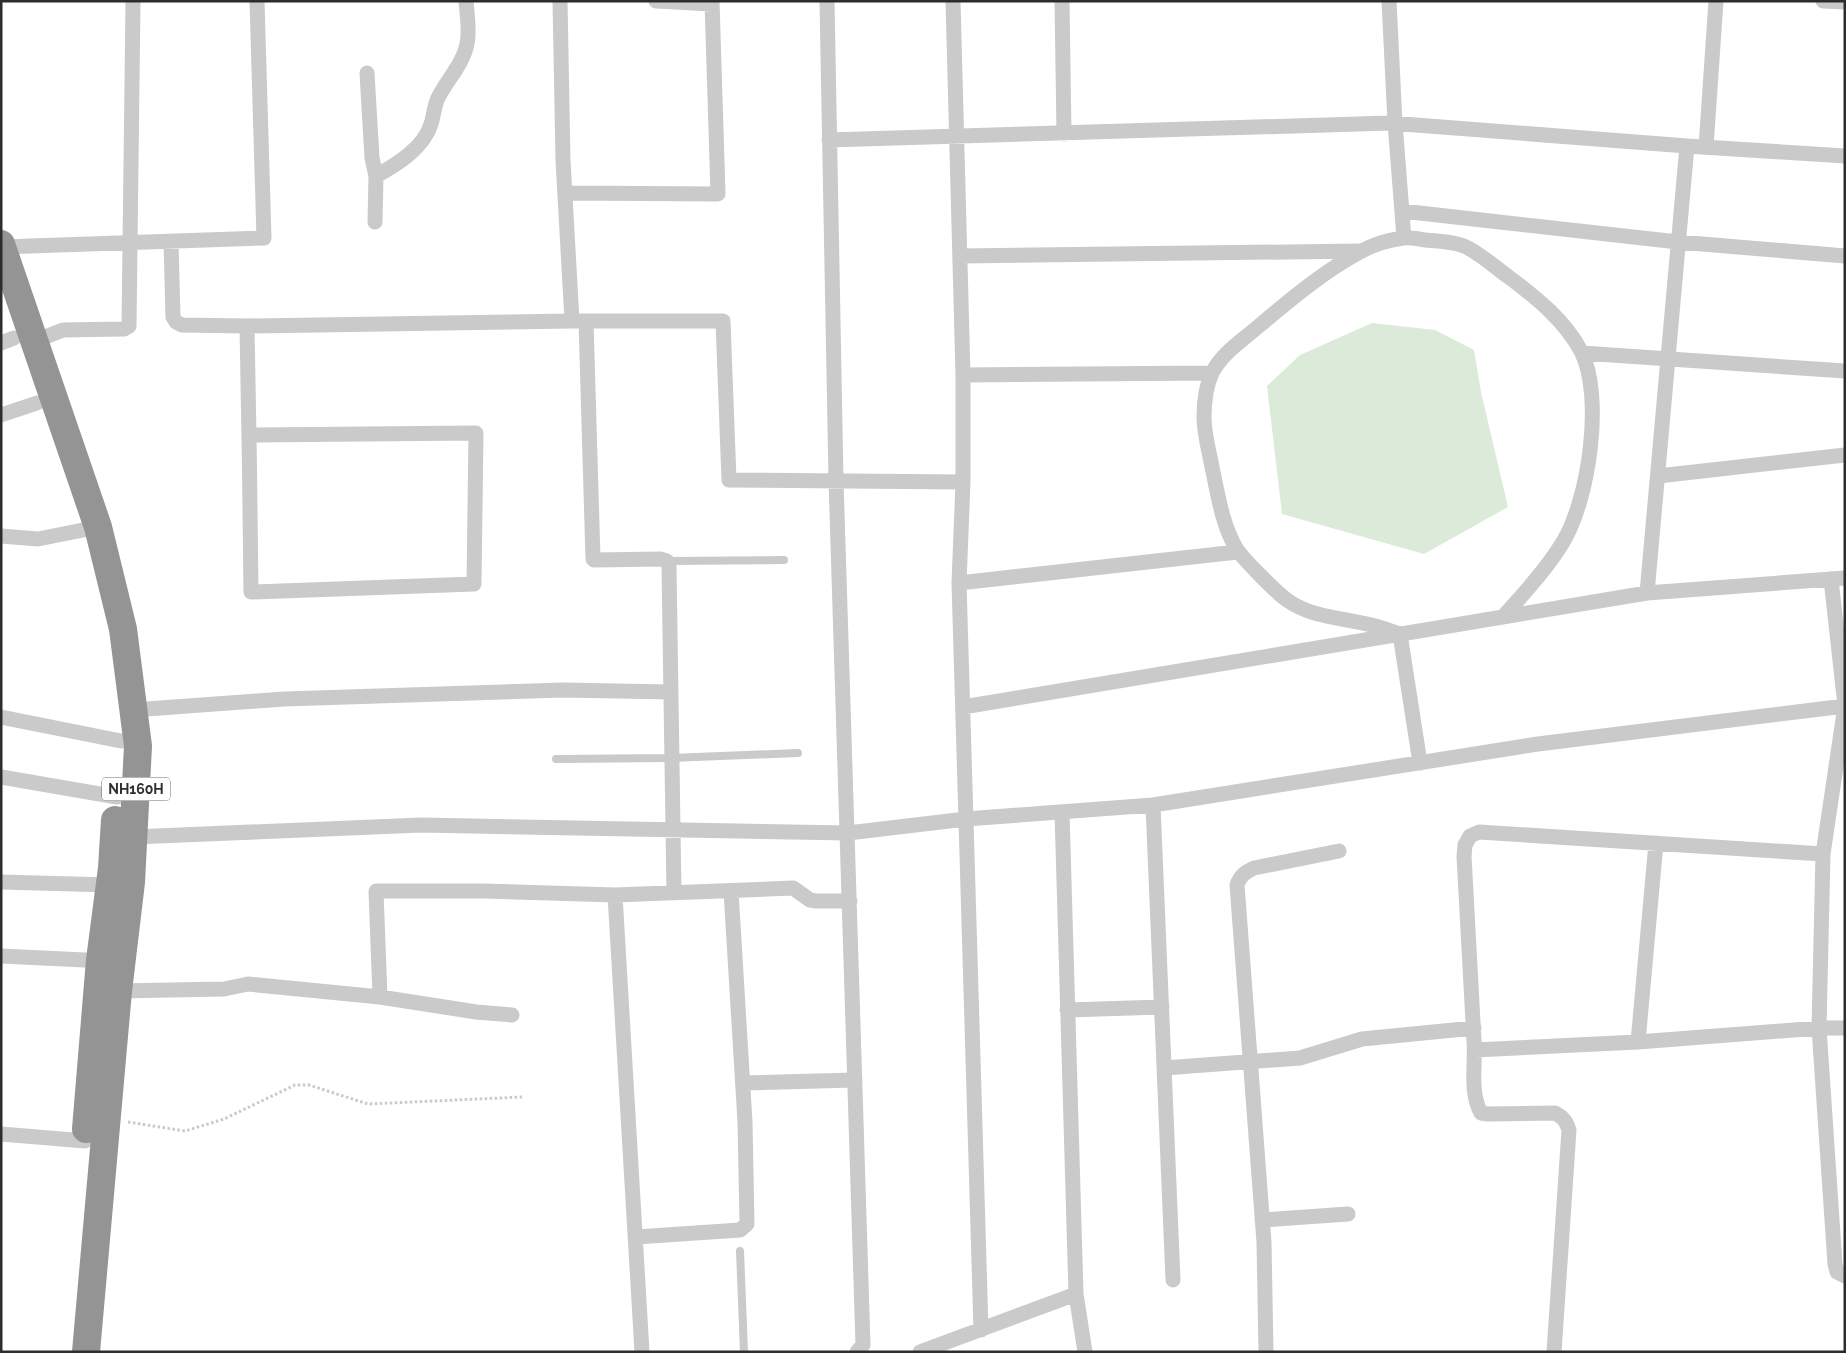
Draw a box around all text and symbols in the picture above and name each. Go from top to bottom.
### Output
road number: NH160H [102,778,170,801]

